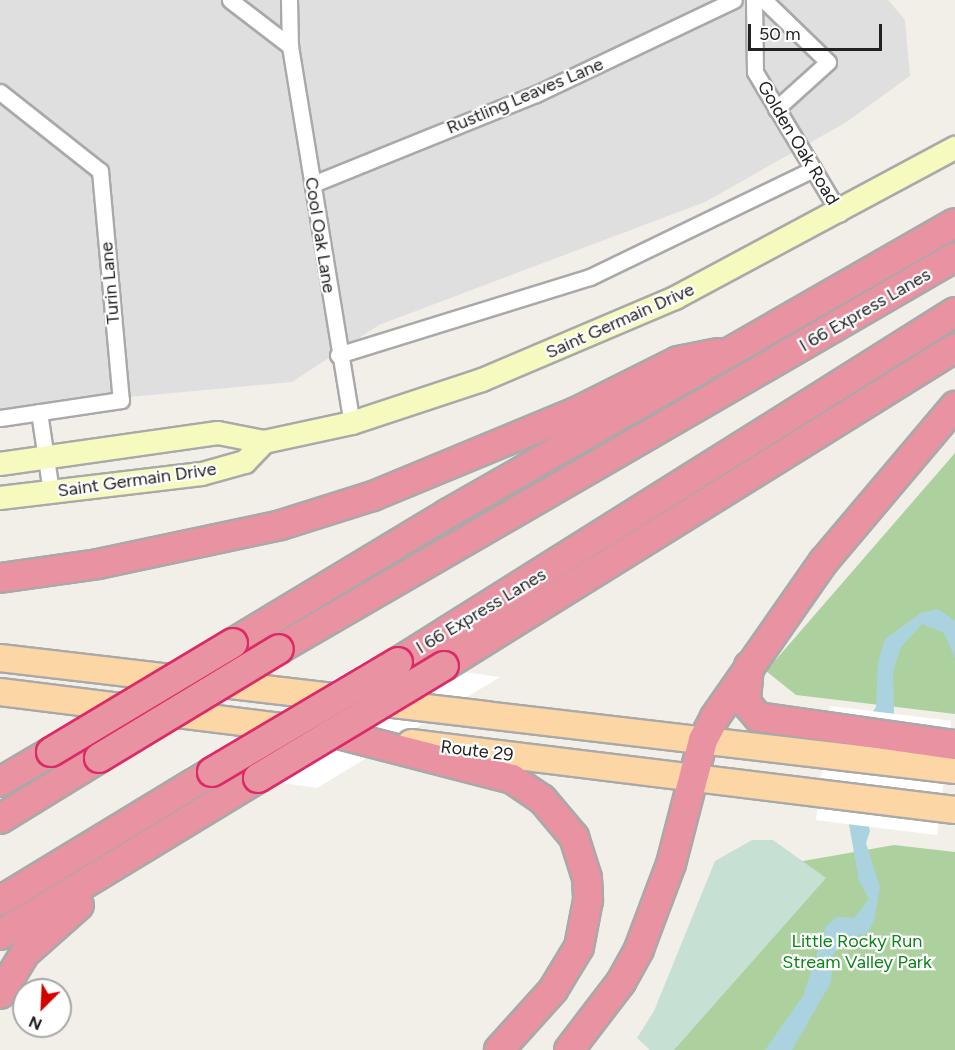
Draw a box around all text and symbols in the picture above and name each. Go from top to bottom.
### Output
scale bar [751,12,884,50]
text: 50 m [759,23,801,45]
street label: Rustling Leaves Lane [443,53,607,139]
street label: Golden Oak Road [753,77,843,209]
street label: Cool Oak Lane [300,176,340,294]
street label: Turin Lane [96,241,124,325]
street label: I 66 Express Lanes [796,264,934,356]
street label: Saint Germain Drive [542,279,698,363]
street label: Saint Germain Drive [56,458,218,502]
street label: I 66 Express Lanes [412,564,550,658]
street label: Route 29 [439,736,515,766]
park label: Little Rocky Run Stream Valley Park [782,931,932,974]
north arrow [12,978,72,1038]
text: N [26,1012,45,1034]

